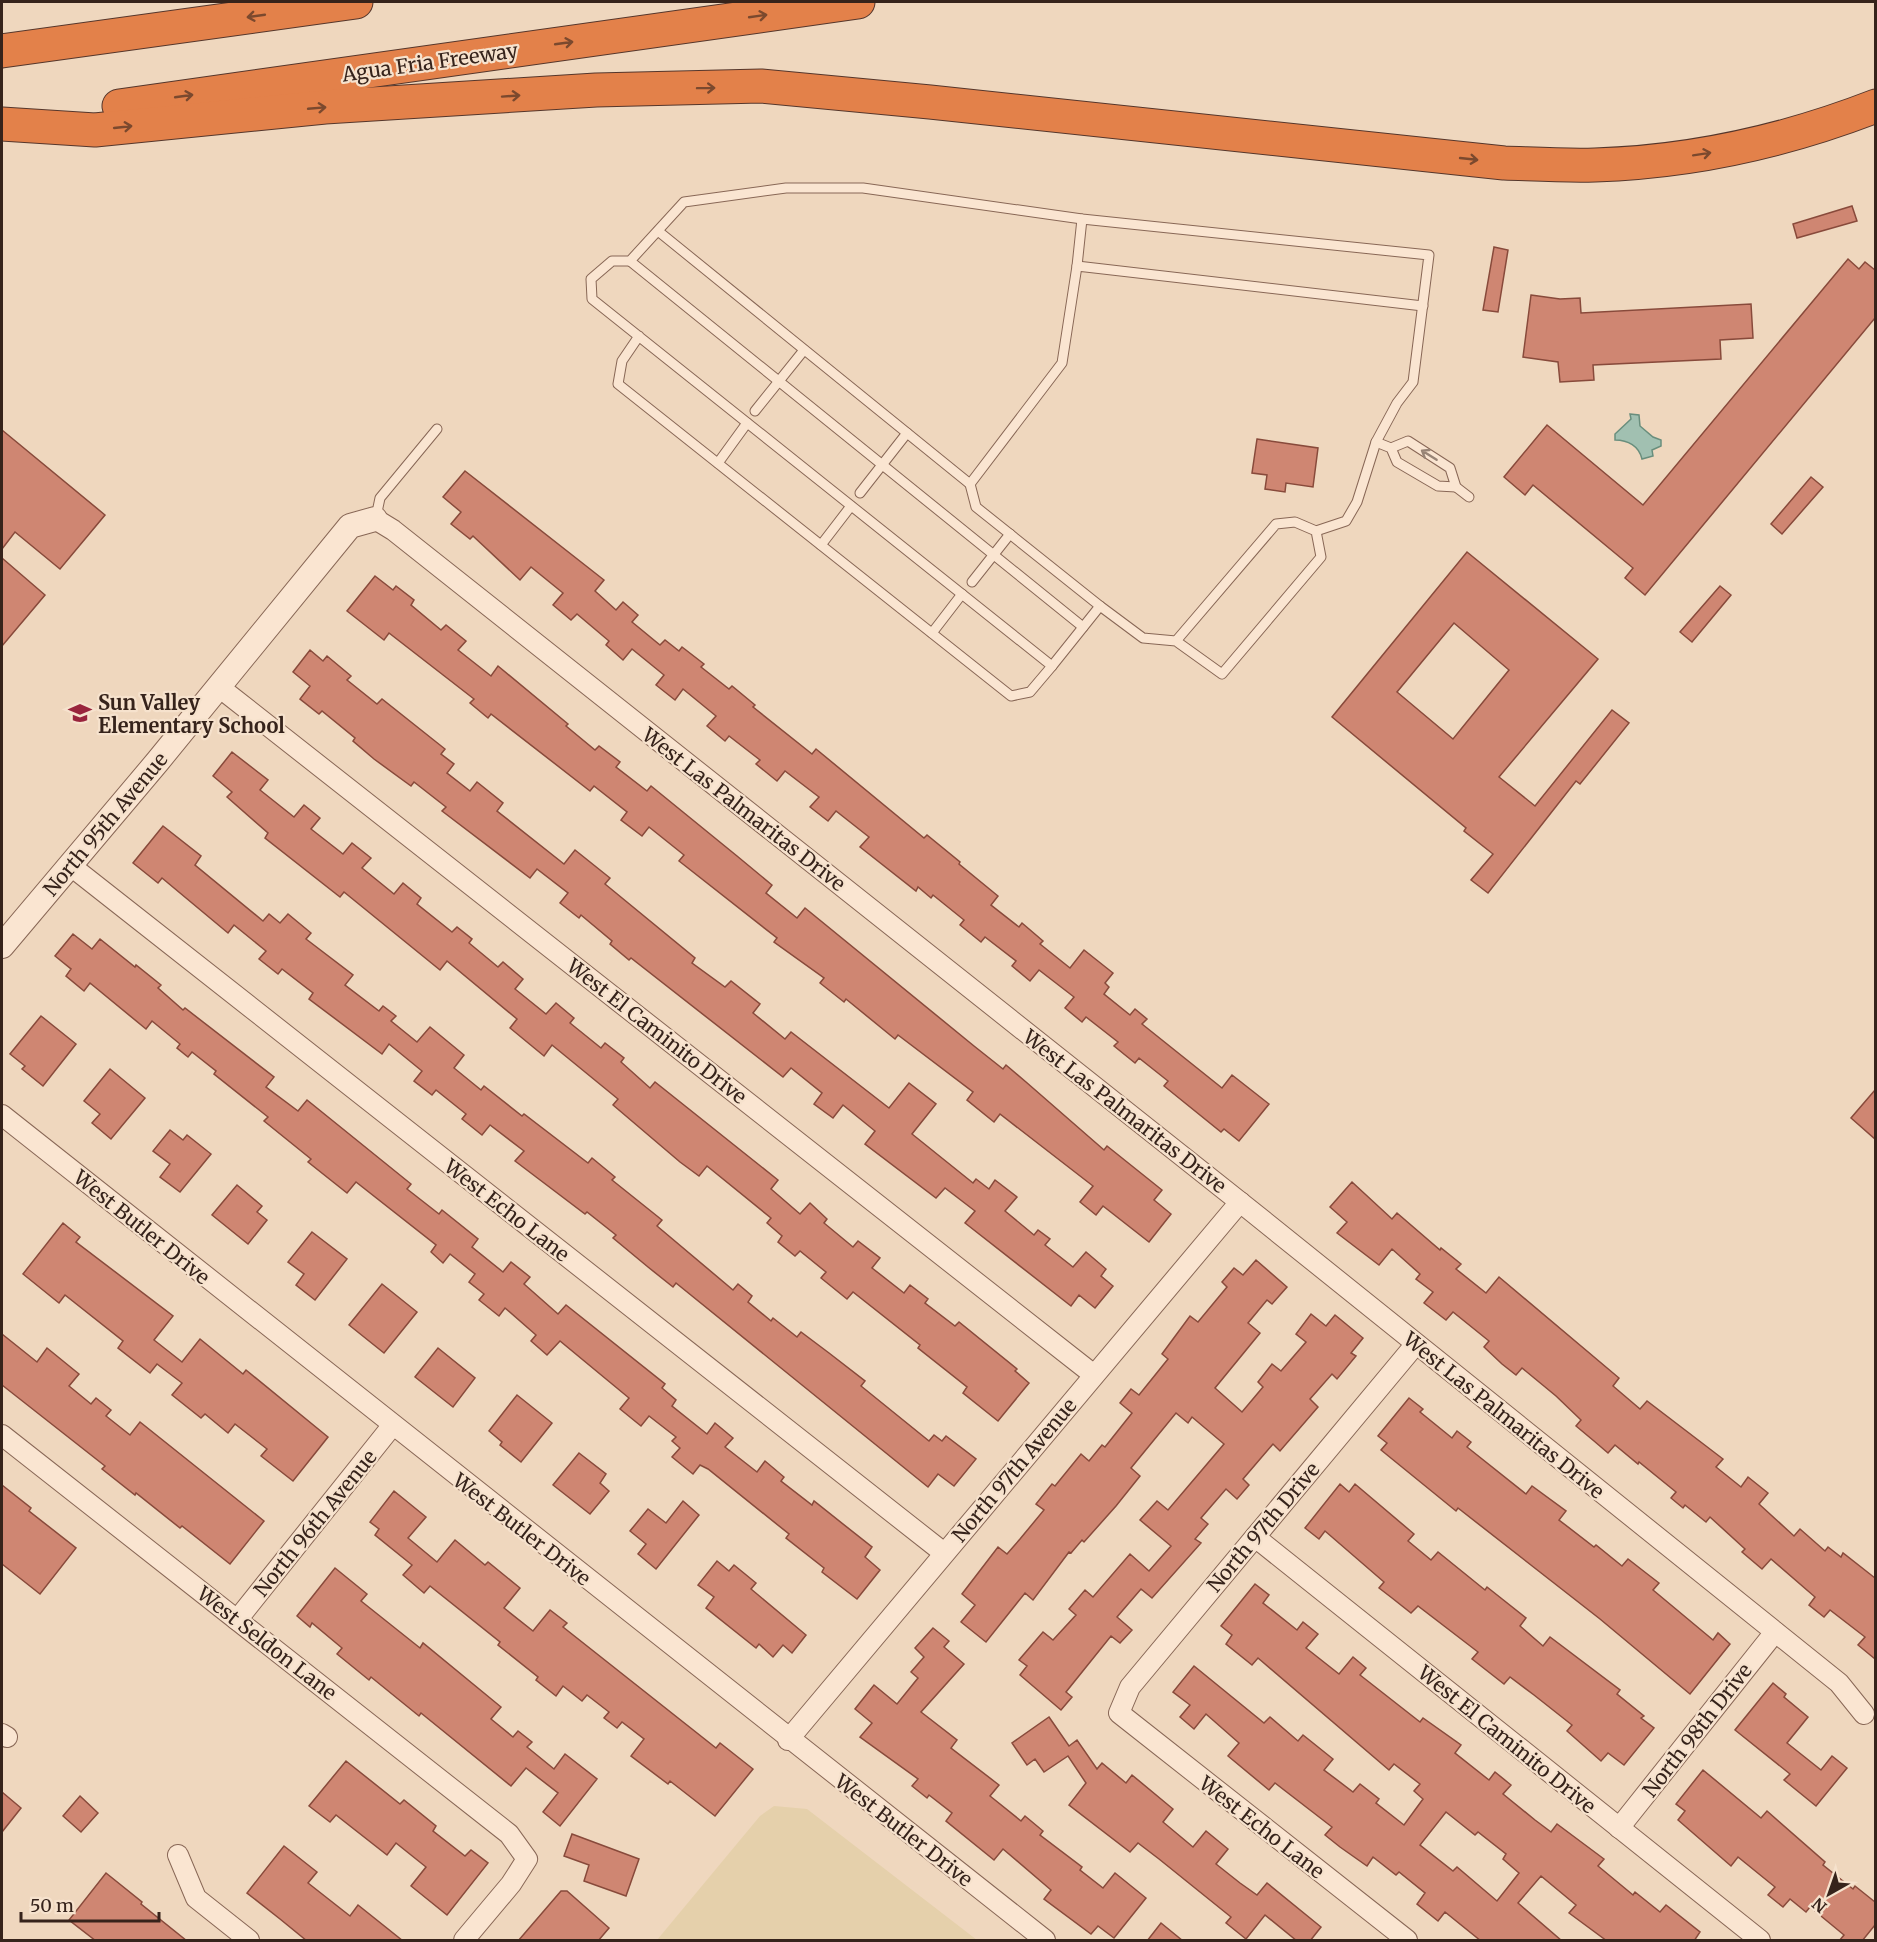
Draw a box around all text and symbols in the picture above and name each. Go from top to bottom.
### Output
one-way arrow [247,10,267,21]
one-way arrow [747,10,767,21]
street label: Agua Fria Freeway [339,37,520,87]
one-way arrow [554,37,574,48]
one-way arrow [696,82,716,93]
one-way arrow [501,90,521,101]
one-way arrow [174,91,194,102]
one-way arrow [306,102,326,113]
one-way arrow [112,121,132,132]
one-way arrow [1691,148,1711,159]
one-way arrow [1459,154,1478,165]
one-way arrow [1422,449,1438,461]
place label: Sun Valley Elementary School [98,690,285,738]
school or university icon: Sun Valley Elementary School [67,700,93,726]
street label: West Las Palmaritas Drive [637,721,851,896]
street label: North 95th Avenue [38,747,172,901]
street label: West El Caminito Drive [561,952,752,1109]
street label: West Las Palmaritas Drive [1018,1023,1232,1198]
street label: West Echo Lane [439,1153,574,1267]
street label: West Butler Drive [68,1164,215,1290]
street label: West Las Palmaritas Drive [1398,1326,1609,1504]
street label: North 97th Avenue [946,1393,1082,1547]
street label: North 96th Avenue [248,1445,382,1601]
street label: North 97th Drive [1201,1457,1325,1597]
street label: West Butler Drive [447,1467,596,1590]
street label: West Seldon Lane [192,1580,342,1705]
street label: North 98th Drive [1637,1658,1757,1802]
street label: West El Caminito Drive [1412,1659,1601,1818]
street label: West Butler Drive [829,1768,978,1891]
street label: West Echo Lane [1194,1770,1329,1884]
north arrow [1799,1864,1859,1924]
scale bar [21,1885,159,1923]
text: 50 m [30,1894,74,1917]
text: N [1808,1894,1831,1917]

